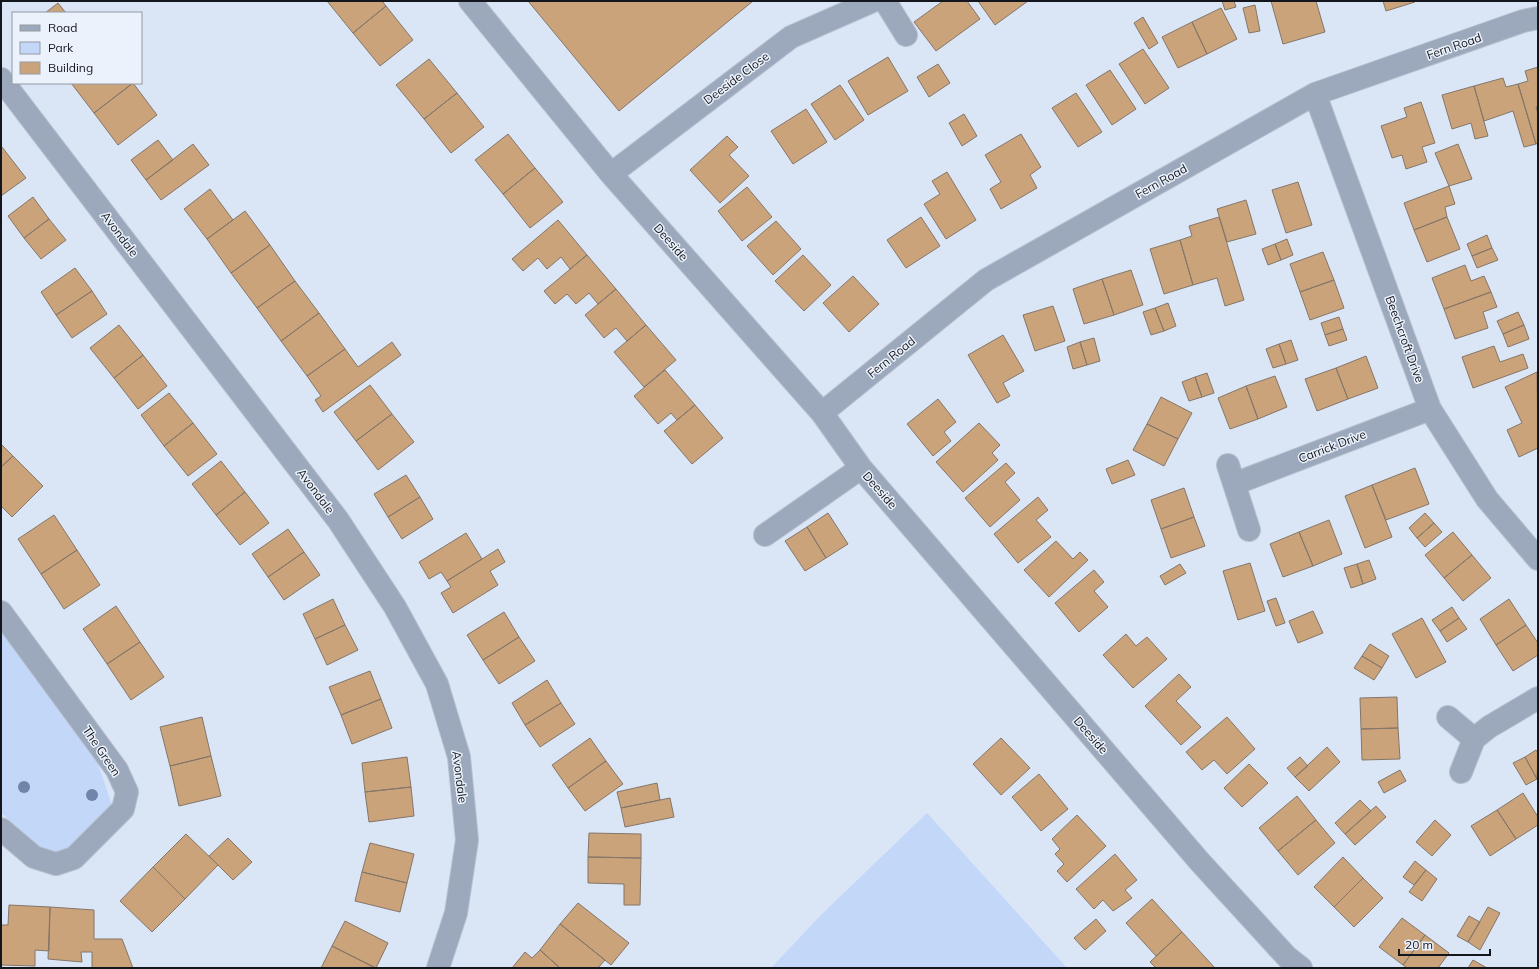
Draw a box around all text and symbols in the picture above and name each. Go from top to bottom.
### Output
legend [12,12,142,84]
text: Road [48,20,77,35]
street label: Fern Road [1425,30,1483,62]
text: Park [48,40,74,55]
street label: Deeside Close [700,49,772,107]
text: Building [48,60,93,75]
street label: Fern Road [1132,161,1190,201]
street label: Avondale [98,209,142,259]
street label: Deeside [651,220,691,264]
street label: Beechcroft Drive [1382,294,1428,384]
street label: Fern Road [864,333,918,381]
street label: Carrick Drive [1296,426,1368,466]
street label: Avondale [294,466,338,516]
street label: Deeside [860,468,900,512]
street label: Deeside [1071,713,1111,757]
street label: The Green [80,723,124,779]
street label: Avondale [449,750,471,804]
scale bar [1399,931,1490,957]
text: 20 m [1405,937,1433,952]

